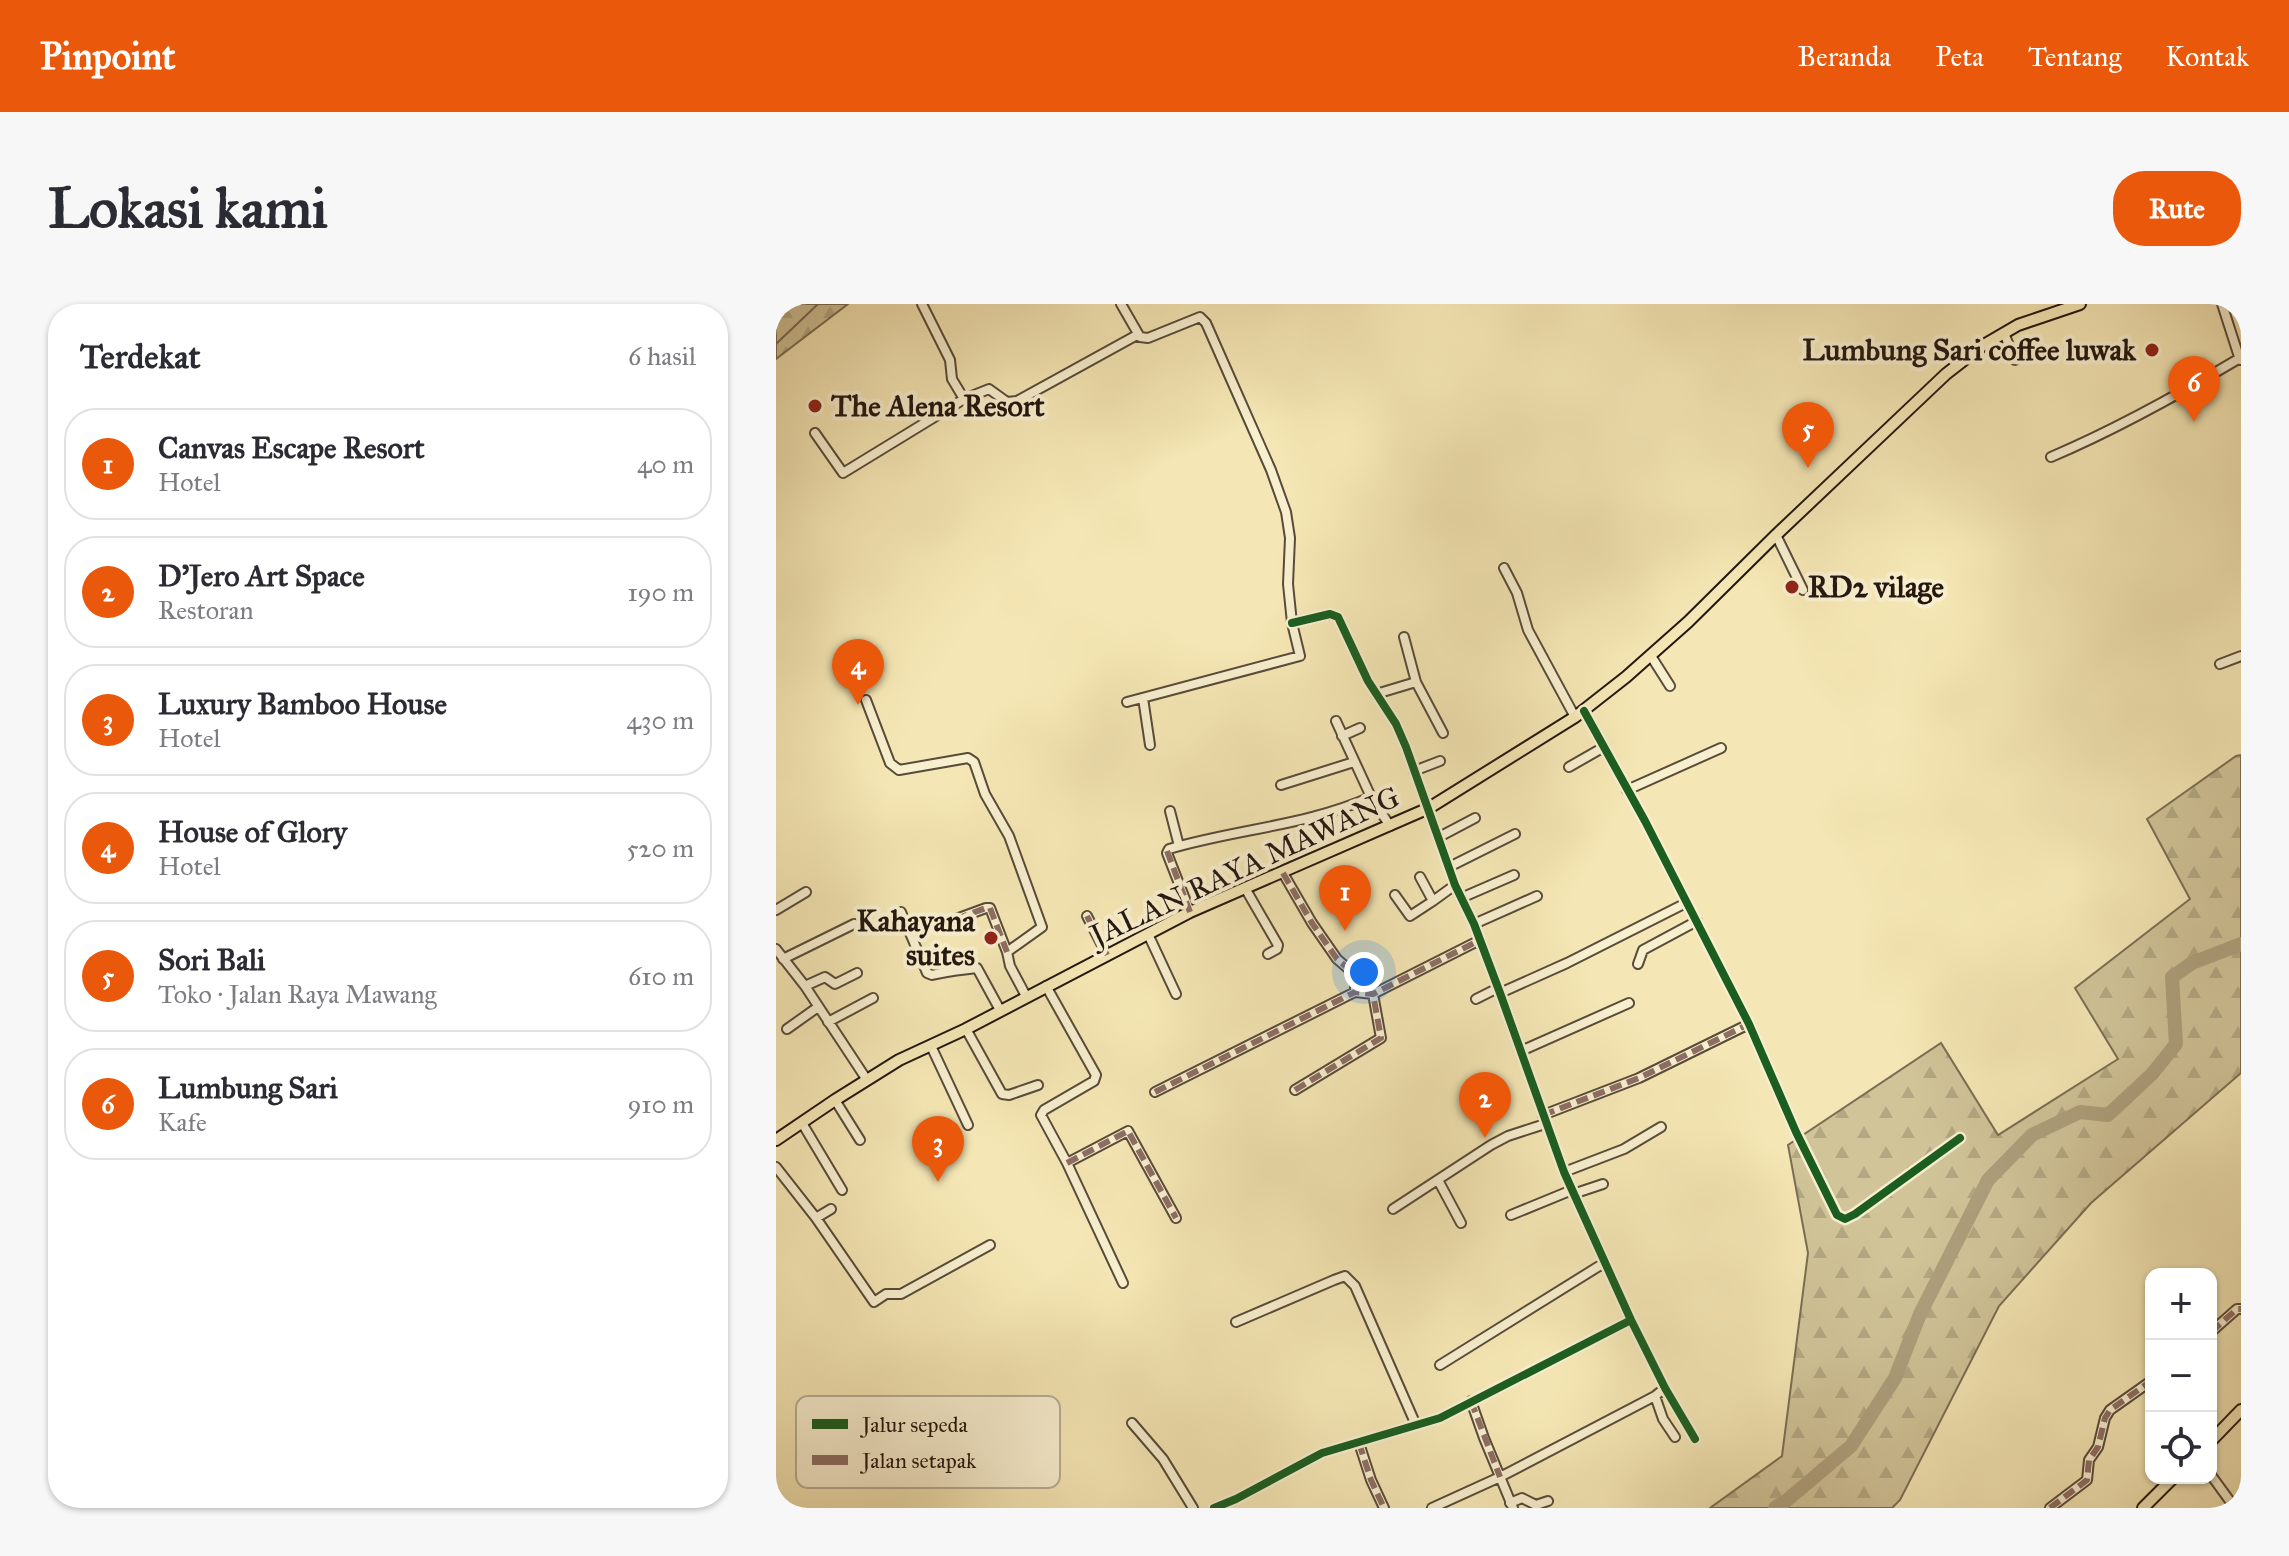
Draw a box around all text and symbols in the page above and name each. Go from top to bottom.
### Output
text: Pinpoint [40,33,176,79]
text: Beranda [1798,39,1891,74]
text: Peta [1935,39,1984,74]
text: Tentang [2028,39,2121,74]
text: Kontak [2165,39,2249,74]
button: Rute [2113,171,2241,246]
text: Lokasi kami [48,174,327,242]
place label: Lumbung Sari coffee luwak [1802,332,2137,368]
text: Terdekat [80,336,201,377]
text: 6 hasil [628,340,696,372]
marker: Lumbung Sari coffee luwak [2143,341,2161,359]
pin: 6 [2168,356,2220,422]
place label: The Alena Resort [831,388,1045,424]
marker: The Alena Resort [806,397,824,415]
pin: 5 [1782,402,1834,468]
text: Canvas Escape Resort [158,430,425,466]
text: 1 [103,448,113,480]
text: 40 m [637,448,694,480]
text: Hotel [158,466,221,498]
text: D'Jero Art Space [158,558,365,594]
place label: RD2 vilage [1808,569,1945,605]
text: 2 [102,576,114,608]
text: 190 m [627,576,694,608]
marker: RD2 vilage [1783,578,1801,596]
text: Restoran [158,594,254,626]
pin: 4 [832,639,884,705]
text: Luxury Bamboo House [158,686,447,722]
text: 3 [103,704,113,736]
text: 430 m [627,704,694,736]
text: Hotel [158,722,221,754]
street label: JALAN RAYA MAWANG [1082,778,1405,955]
text: House of Glory [158,814,347,850]
text: 4 [101,832,115,864]
text: 520 m [627,832,694,864]
text: Hotel [158,850,221,882]
pin: 1 [1319,865,1371,931]
place label: Kahayana suites [857,903,976,973]
marker: Kahayana suites [982,929,1000,947]
text: Sori Bali [158,942,265,978]
your location [1344,952,1384,992]
text: 5 [102,960,114,992]
text: 610 m [628,960,694,992]
text: Toko · Jalan Raya Mawang [158,978,437,1010]
text: Lumbung Sari [158,1070,338,1106]
pin: 2 [1459,1072,1511,1138]
text: 6 [101,1088,115,1120]
text: 910 m [627,1088,694,1120]
text: Kafe [158,1106,207,1138]
pin: 3 [912,1116,964,1182]
map controls [2145,1268,2217,1484]
button: + [2145,1268,2217,1340]
button: − [2145,1340,2217,1412]
legend [796,1396,1060,1488]
text: Jalur sepeda [860,1411,969,1438]
button: locate [2145,1412,2217,1484]
text: Jalan setapak [860,1447,977,1474]

